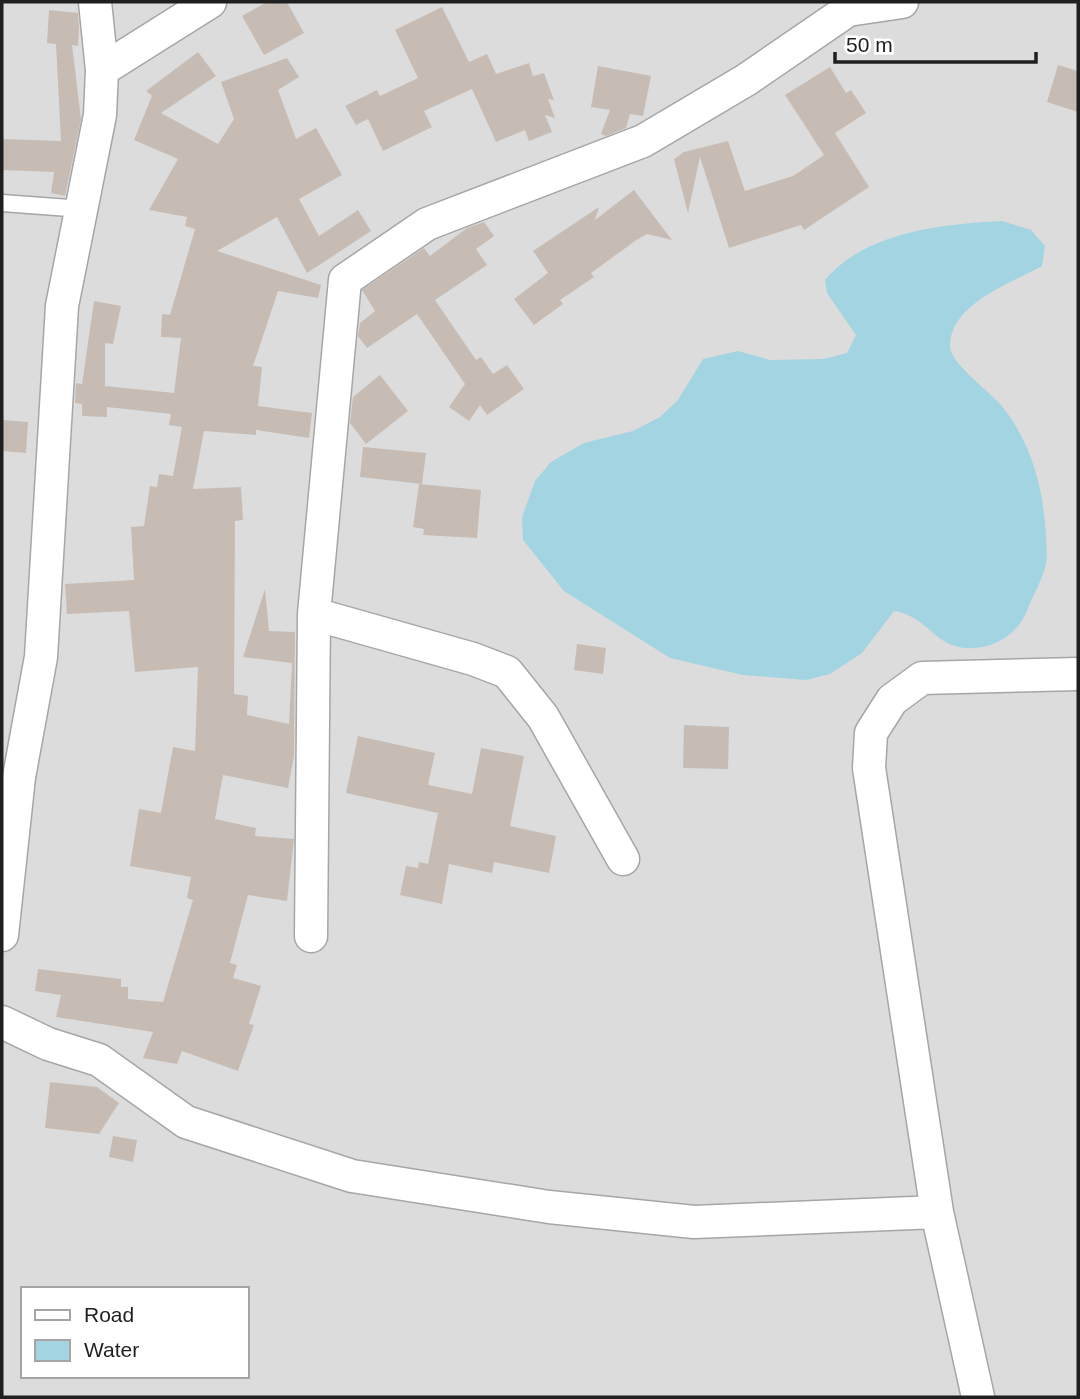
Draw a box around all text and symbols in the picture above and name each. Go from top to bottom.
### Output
scale bar [835,21,1036,65]
text: 50 m [846,33,893,56]
legend [21,1287,248,1378]
text: Road [84,1303,134,1326]
text: Water [84,1338,139,1361]

